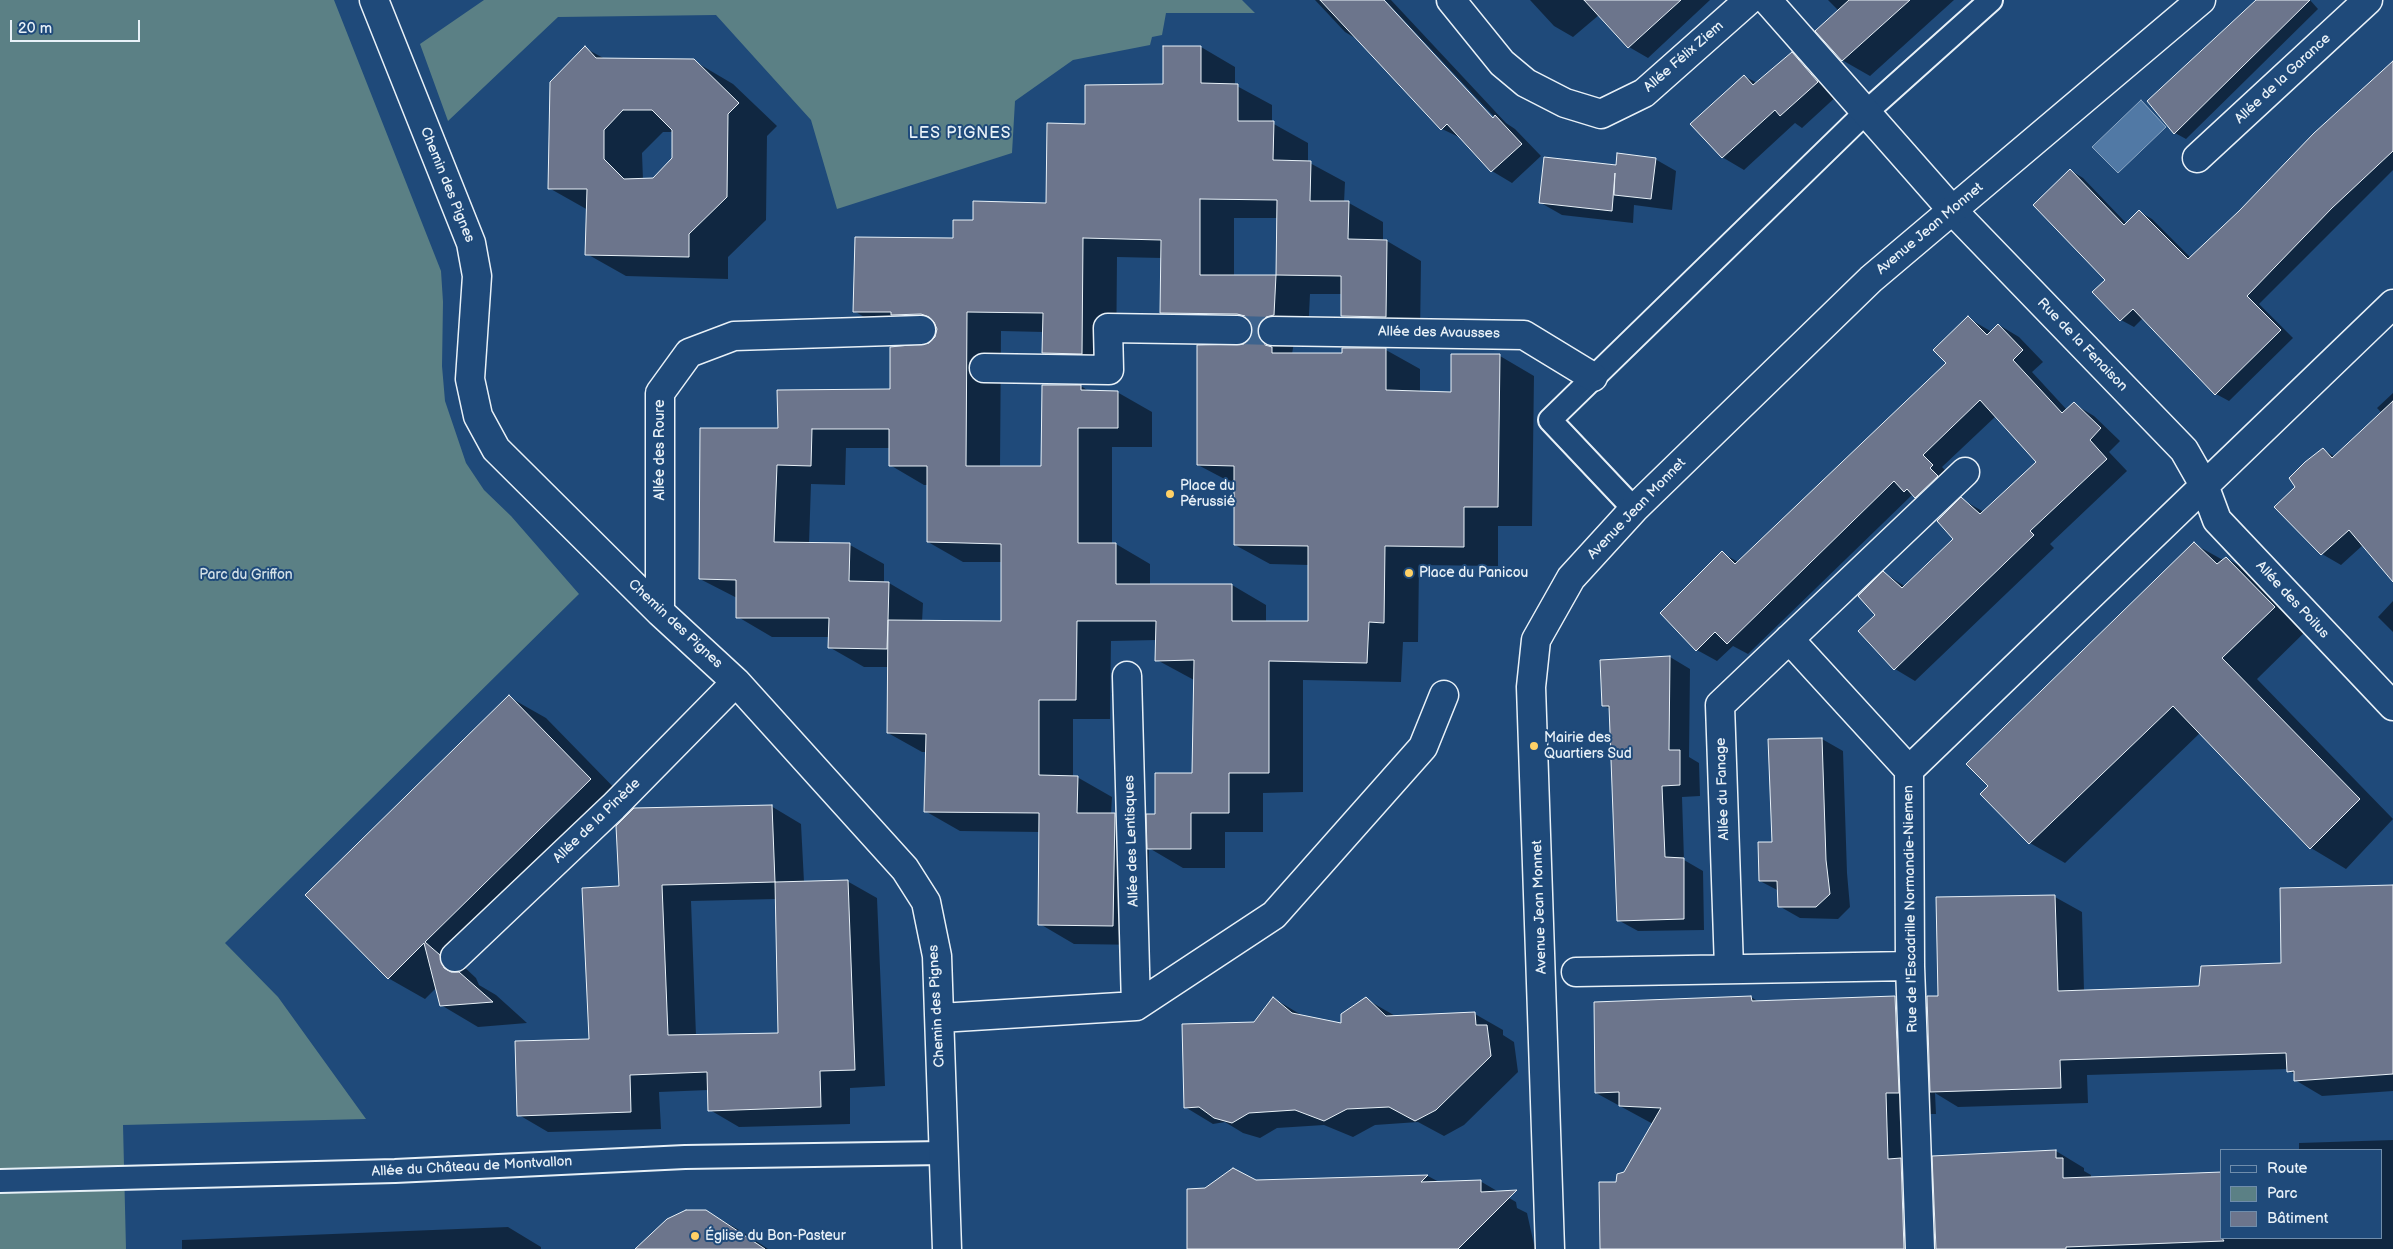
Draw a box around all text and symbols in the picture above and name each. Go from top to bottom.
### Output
scale bar [12,10,142,42]
street label: Allée Félix Ziem [1641,18,1727,96]
text: 20 m [18,19,52,38]
street label: Allée de la Garance [2232,30,2334,128]
district label: LES PIGNES [907,124,1013,144]
street label: Chemin des Pignes [416,125,478,245]
street label: Avenue Jean Monnet [1873,179,1987,279]
street label: Rue de la Fenaison [2033,295,2131,395]
street label: Allée des Avausses [1378,324,1500,342]
street label: Allée des Roure [652,400,668,500]
street label: Avenue Jean Monnet [1584,455,1690,563]
place label: Place du Pérussié [1180,478,1235,511]
marker: Place du Pérussié [1164,488,1176,500]
street label: Allée des Poilus [2252,558,2332,642]
place label: Place du Panicou [1419,565,1528,581]
park label: Parc du Griffon [199,567,293,583]
marker: Place du Panicou [1403,567,1415,579]
street label: Chemin des Pignes [624,576,726,672]
place label: Mairie des Quartiers Sud [1544,730,1632,762]
street label: Allée du Fanage [1713,737,1733,841]
marker: Mairie des Quartiers Sud [1528,740,1540,752]
street label: Allée de la Pinède [550,775,644,867]
street label: Allée des Lentisques [1121,775,1143,907]
street label: Rue de l'Escadrille Normandie-Niemen [1900,785,1922,1033]
street label: Avenue Jean Monnet [1529,840,1551,974]
street label: Chemin des Pignes [925,944,949,1068]
legend [2220,1149,2383,1239]
street label: Allée du Château de Montvallon [371,1153,573,1181]
text: Route [2267,1159,2307,1178]
text: Parc [2267,1184,2297,1203]
text: Bâtiment [2267,1209,2328,1228]
place label: Église du Bon-Pasteur [705,1228,846,1244]
marker: Église du Bon-Pasteur [689,1230,701,1242]

